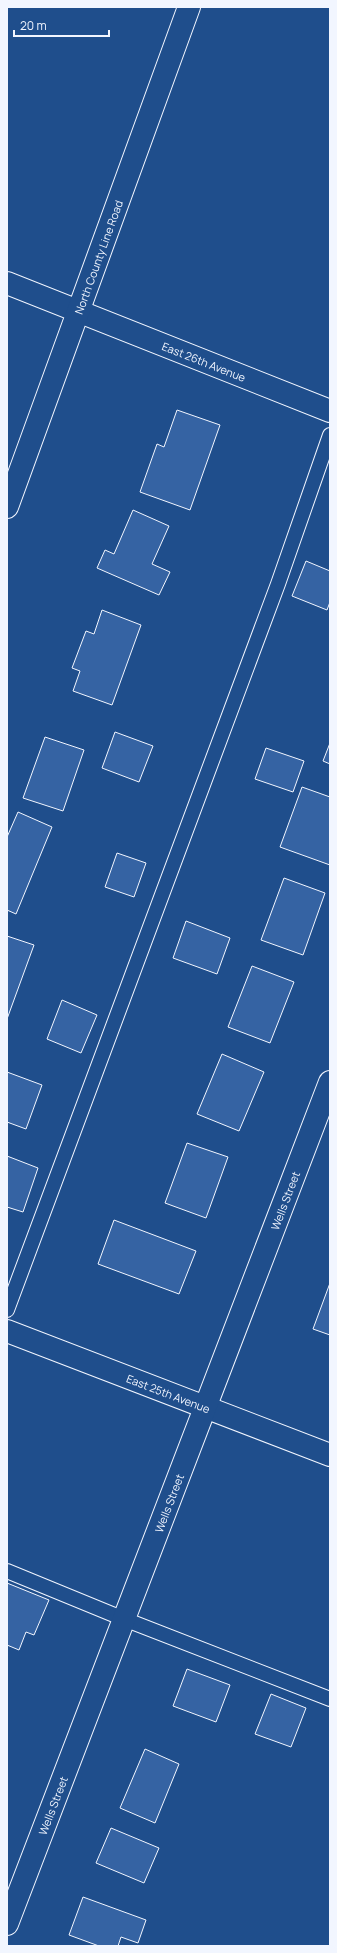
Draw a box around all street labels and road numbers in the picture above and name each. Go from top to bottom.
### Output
street label: North County Line Road [70,198,126,316]
street label: East 26th Avenue [160,338,249,385]
street label: Wells Street [267,1169,303,1232]
street label: East 25th Avenue [125,1370,213,1416]
street label: Wells Street [151,1471,187,1534]
street label: Wells Street [34,1774,71,1837]

